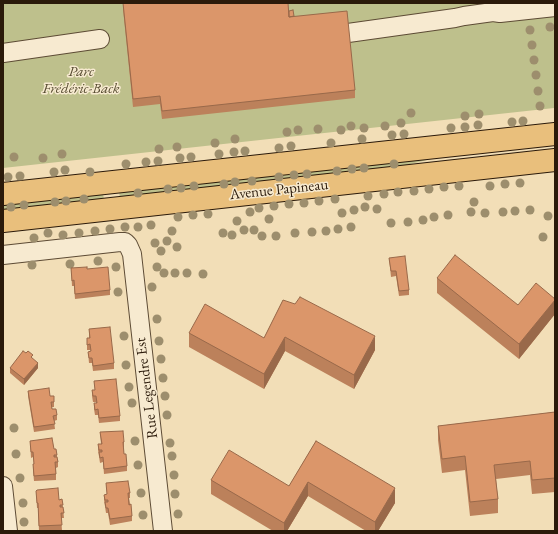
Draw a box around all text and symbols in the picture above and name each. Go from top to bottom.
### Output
park label: Parc Frédéric-Back [43,63,119,98]
street label: Avenue Papineau [229,176,329,204]
street label: Rue Legendre Est [132,336,162,440]

